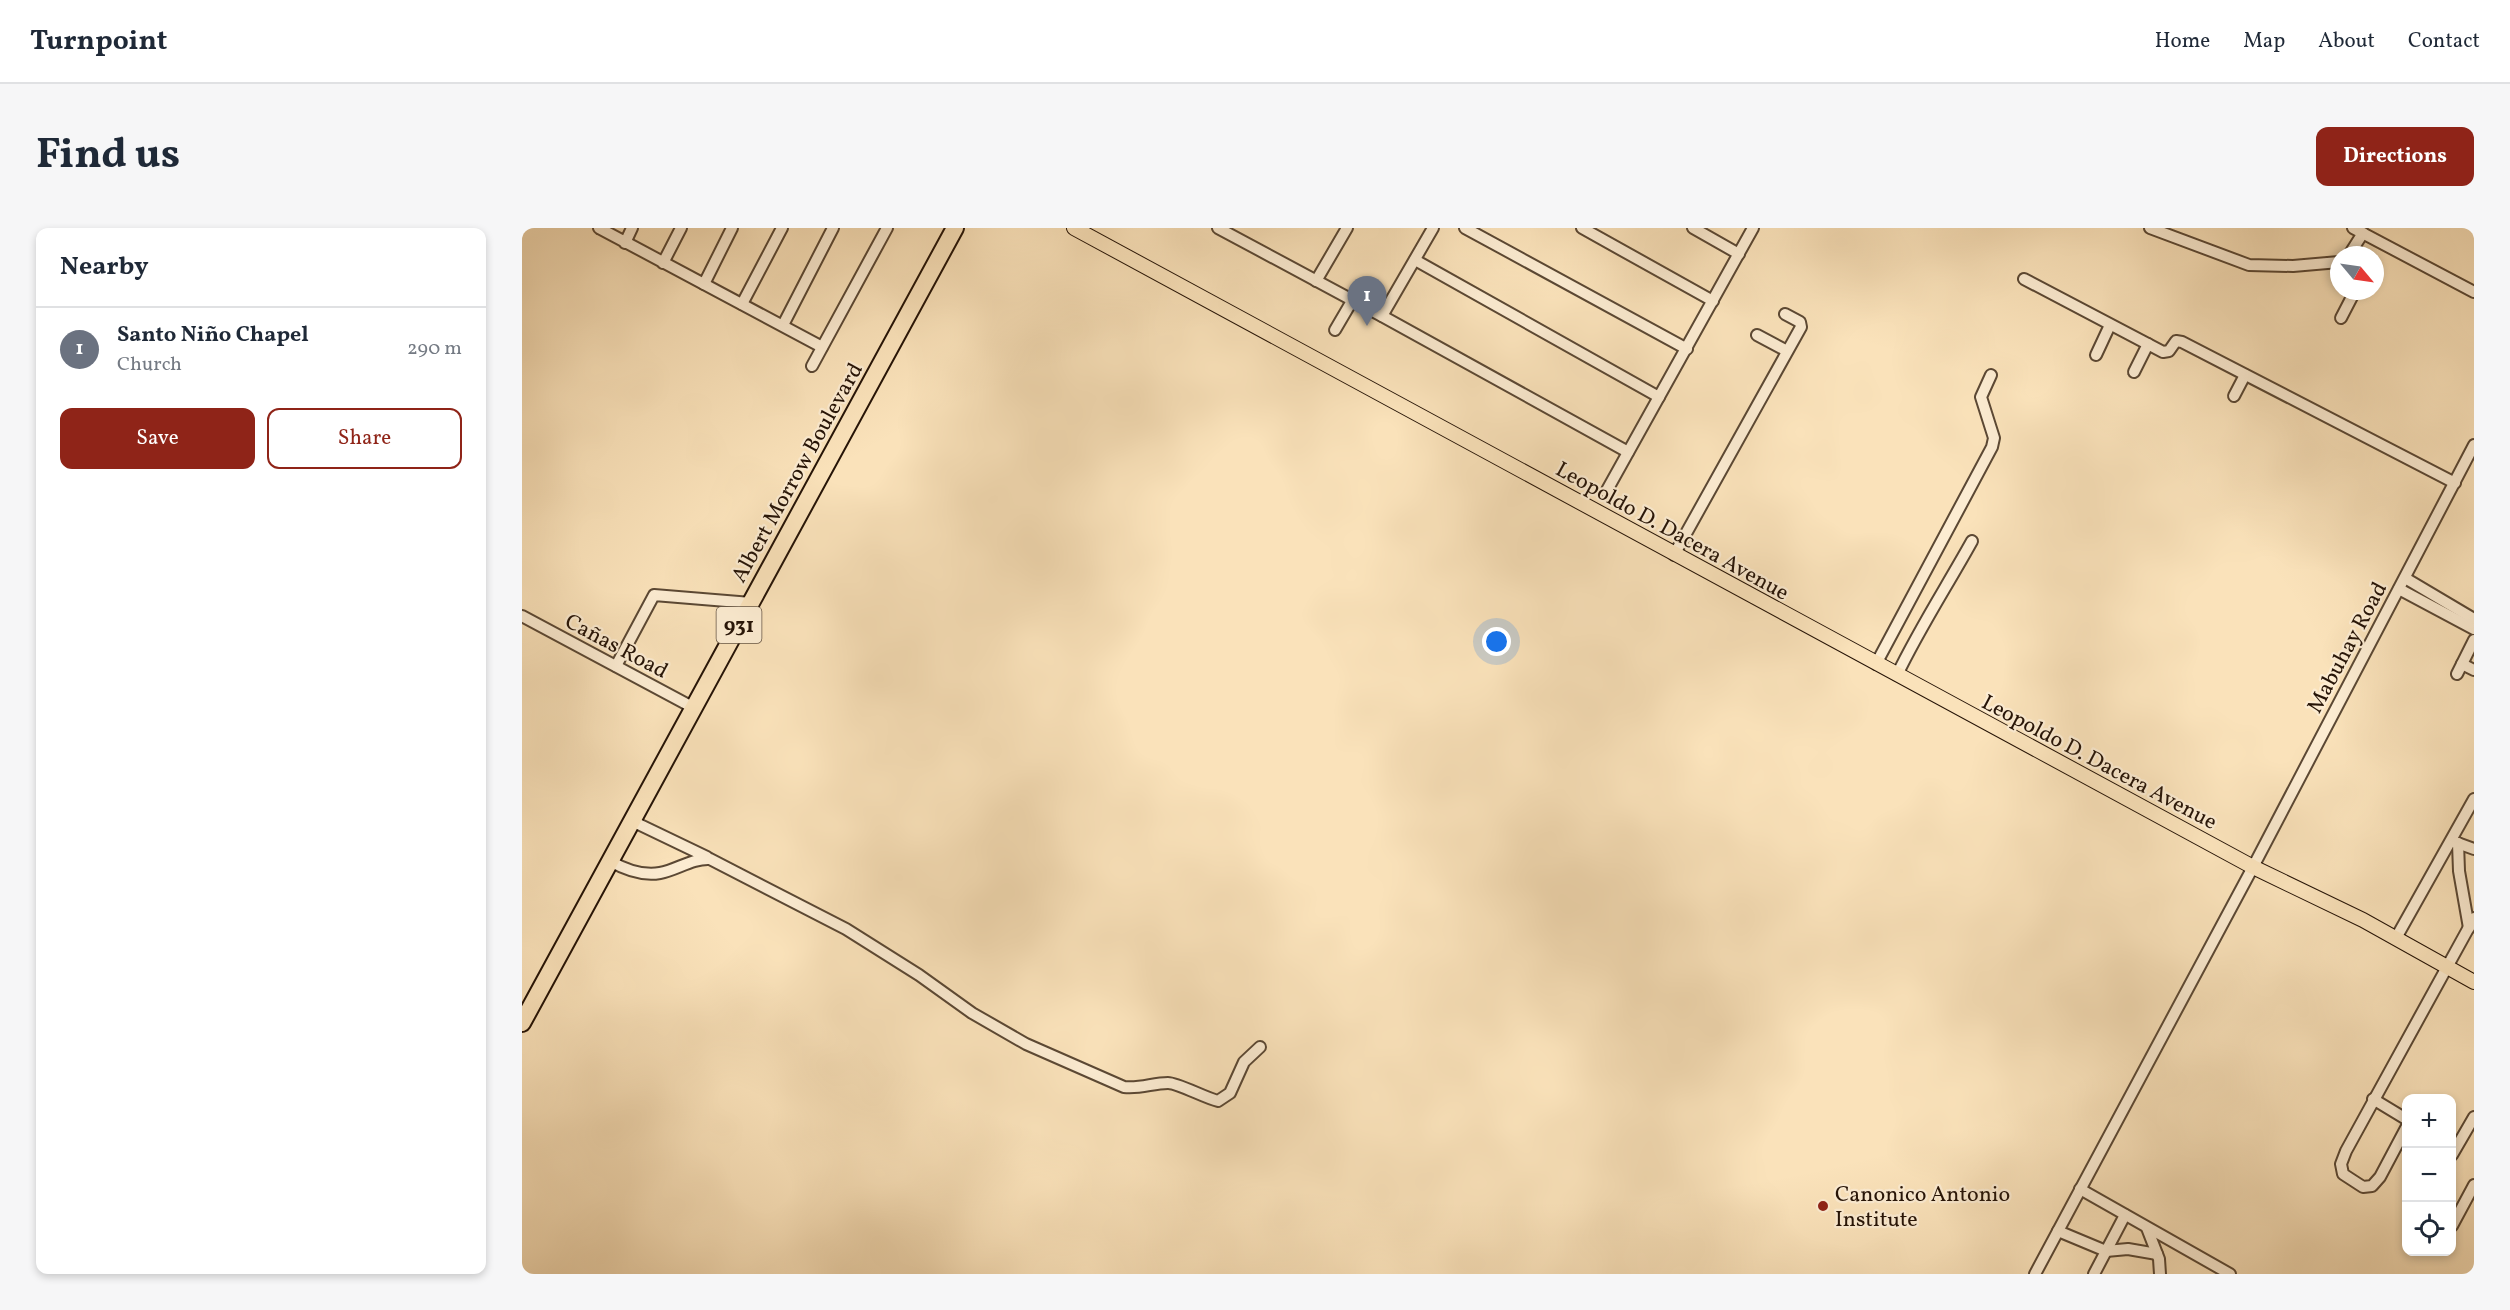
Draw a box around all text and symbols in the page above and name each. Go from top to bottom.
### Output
text: Turnpoint [30,22,167,61]
text: Home [2155,27,2210,56]
text: Map [2243,27,2285,56]
text: About [2318,27,2375,56]
text: Contact [2408,27,2480,56]
text: Find us [36,127,180,186]
button: Directions [2316,127,2474,186]
north arrow [2330,246,2384,300]
text: Nearby [60,249,149,285]
pin: 1 [1348,276,1386,326]
text: Santo Niño Chapel [117,320,309,351]
text: 1 [75,335,84,363]
text: 290 m [407,335,462,363]
text: Church [117,351,182,379]
street label: Albert Morrow Boulevard [725,358,872,589]
button: Save [60,408,255,469]
button: Share [267,408,462,469]
street label: Leopoldo D. Dacera Avenue [1549,455,1794,609]
street label: Mabuhay Road [2301,577,2396,719]
street label: Cañas Road [559,607,673,687]
road number: 931 [716,607,762,643]
your location [1482,627,1511,656]
street label: Leopoldo D. Dacera Avenue [1976,688,2222,839]
map controls [2402,1094,2456,1256]
button: + [2402,1094,2456,1148]
button: − [2402,1148,2456,1202]
place label: Canonico Antonio Institute [1835,1180,2010,1236]
marker: Canonico Antonio Institute [1816,1199,1830,1213]
button: locate [2402,1202,2456,1256]

